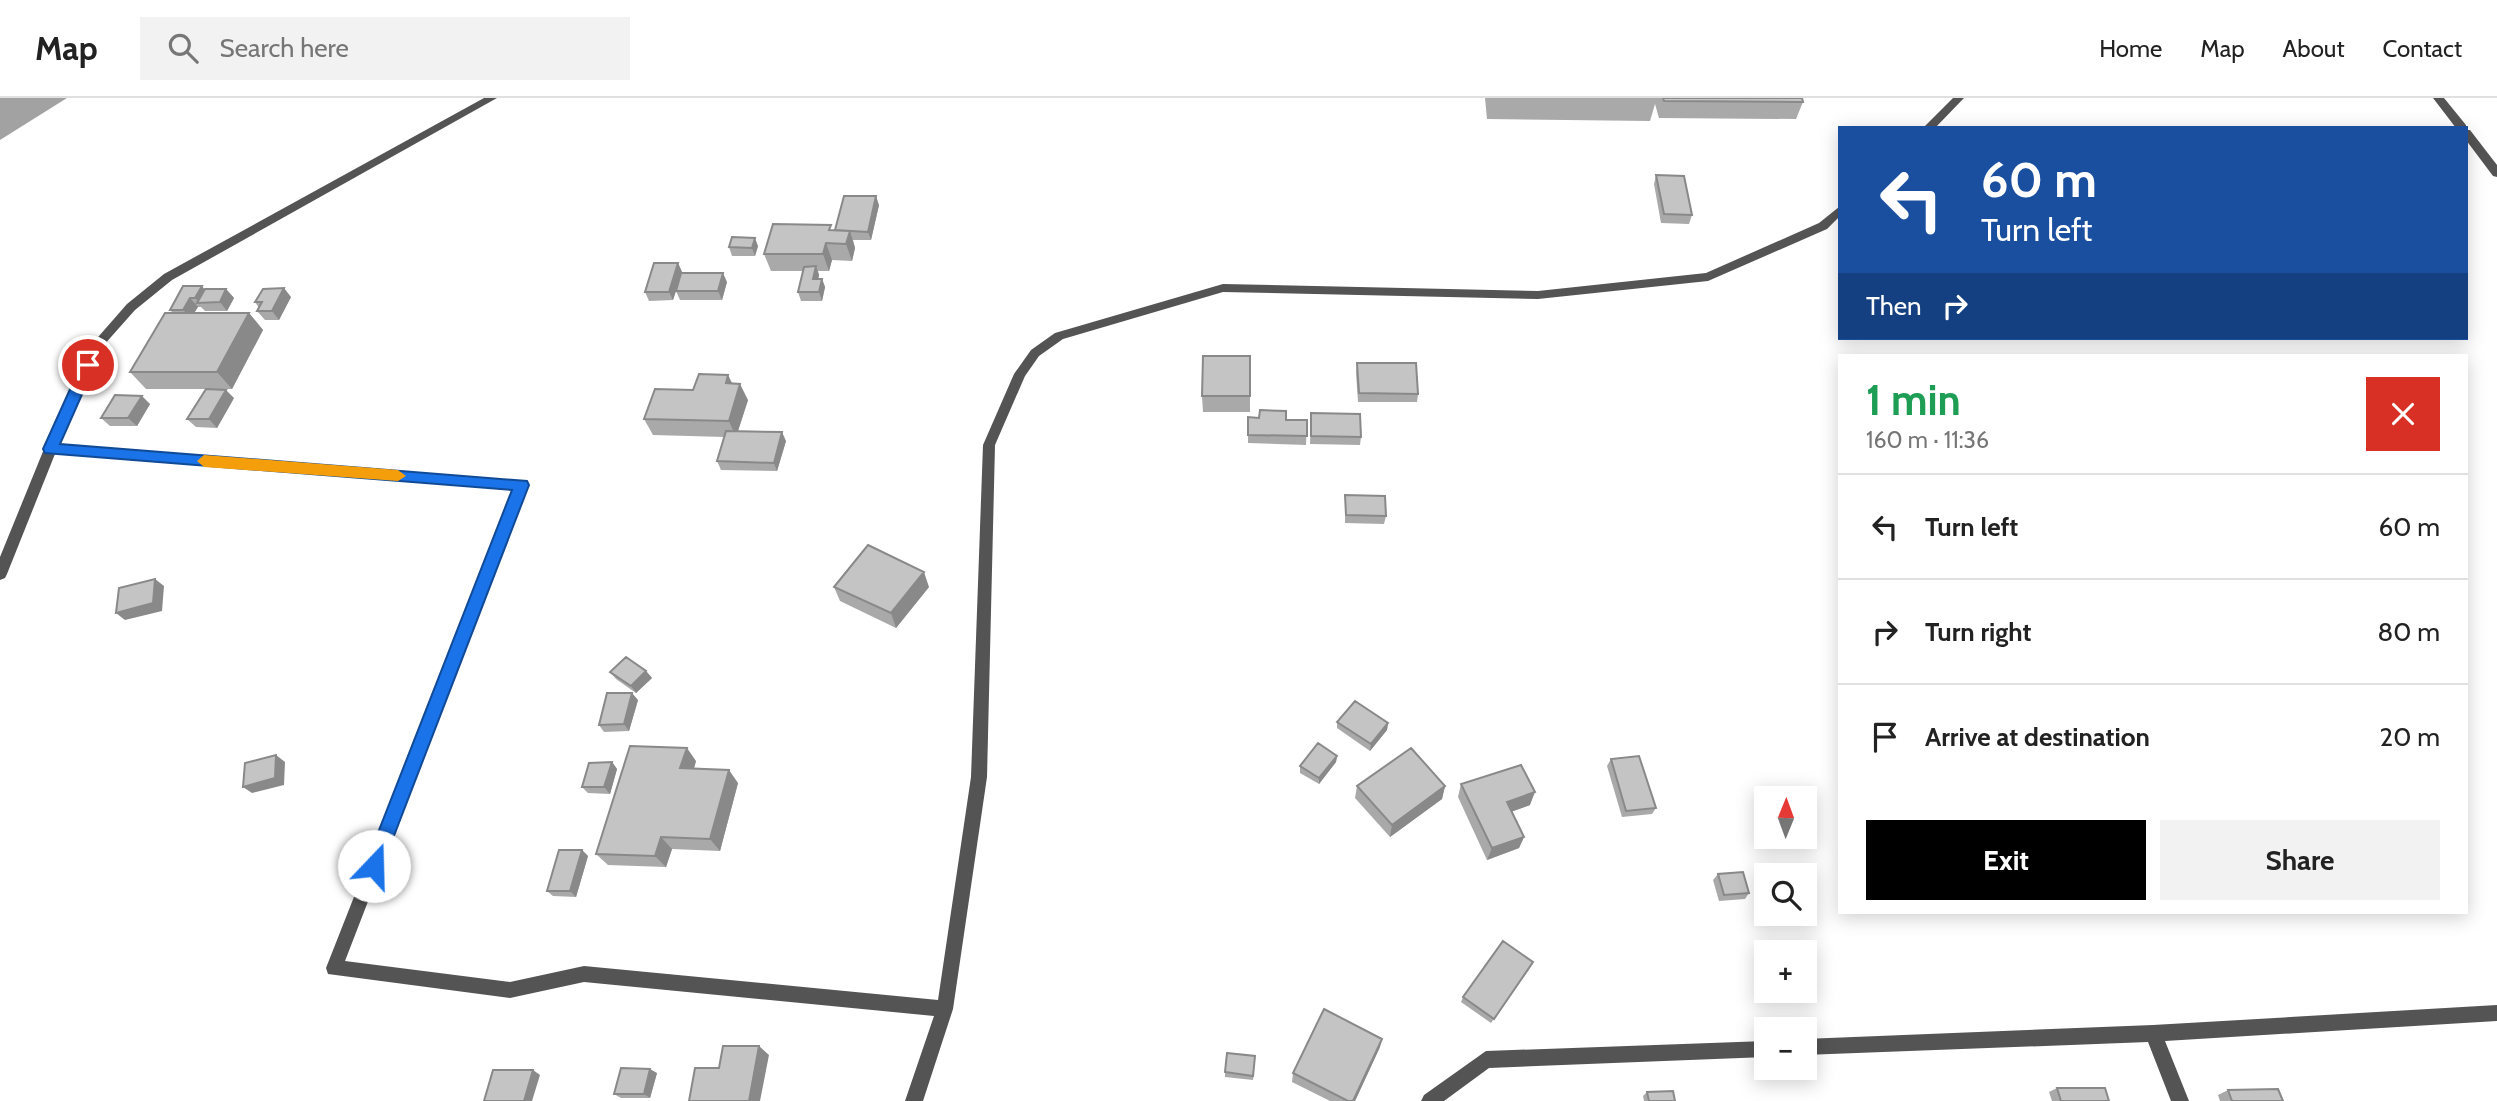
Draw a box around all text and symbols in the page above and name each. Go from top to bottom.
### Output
search box [140,17,630,80]
text: Map [35,28,98,68]
icon: search [164,29,202,67]
text: Search here [220,32,349,64]
text: Home [2099,34,2162,63]
text: Map [2200,34,2245,63]
text: About [2283,34,2345,63]
text: Contact [2383,34,2462,63]
text: 60 m [1981,150,2097,209]
icon: left [1866,154,1957,245]
text: Turn left [1981,210,2092,249]
icon: right [1936,287,1974,325]
text: Then [1866,290,1922,322]
pin [58,335,118,395]
icon: arrive [69,346,107,384]
text: 1 min [1866,374,1961,426]
button: close [2366,377,2440,451]
text: 160 m · 11:36 [1866,426,1989,454]
icon: left [1866,508,1904,546]
text: Turn left [1925,511,2018,543]
text: 60 m [2378,511,2440,543]
icon: right [1866,613,1904,651]
text: Turn right [1925,616,2031,648]
text: 80 m [2377,616,2440,648]
icon: arrive [1866,718,1904,756]
text: Arrive at destination [1925,721,2150,753]
text: 20 m [2380,721,2440,753]
north arrow [1754,786,1816,849]
map controls [1754,786,1817,1080]
button: Exit [1866,820,2146,900]
button: Share [2160,820,2440,900]
position arrow [337,829,411,903]
button: search [1754,863,1817,926]
button: + [1754,940,1817,1003]
button: − [1754,1017,1817,1080]

